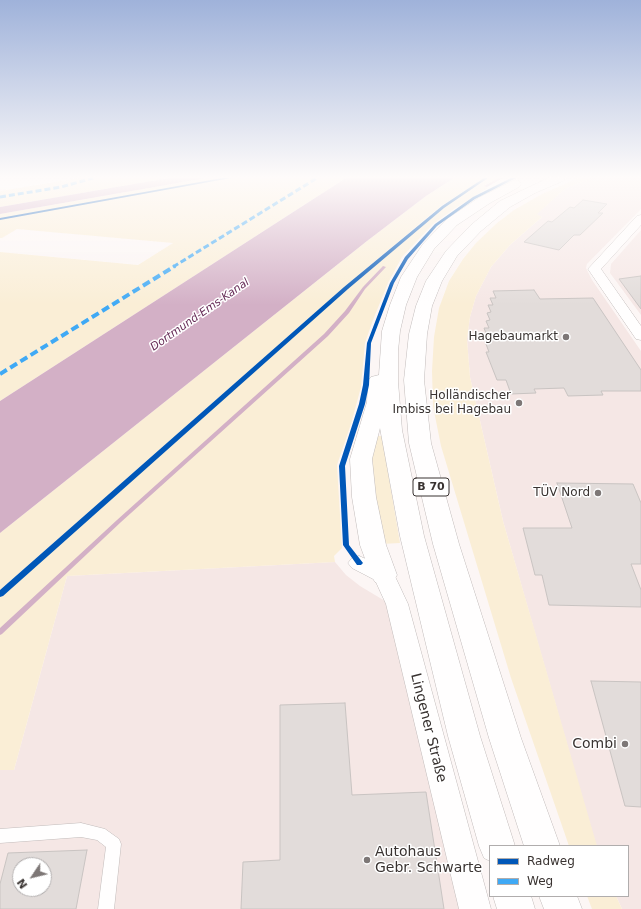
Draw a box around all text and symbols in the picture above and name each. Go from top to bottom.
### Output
water label: Dortmund-Ems-Kanal [148,276,252,354]
place label: Hagebaumarkt [468,330,558,344]
marker: Hagebaumarkt [561,332,571,342]
place label: Holländischer Imbiss bei Hagebau [392,389,511,417]
marker: Holländischer Imbiss bei Hagebau [514,398,524,408]
road number: B 70 [413,478,449,496]
place label: TÜV Nord [533,486,590,500]
marker: TÜV Nord [593,488,603,498]
street label: Lingener Straße [406,672,450,784]
place label: Combi [572,736,617,752]
marker: Combi [620,739,630,749]
place label: Autohaus Gebr. Schwarte [375,844,482,876]
legend [489,845,629,897]
text: Radweg [527,854,575,868]
marker: Autohaus Gebr. Schwarte [362,855,372,865]
north arrow [12,857,52,897]
text: Weg [527,874,553,888]
text: N [15,876,31,891]

